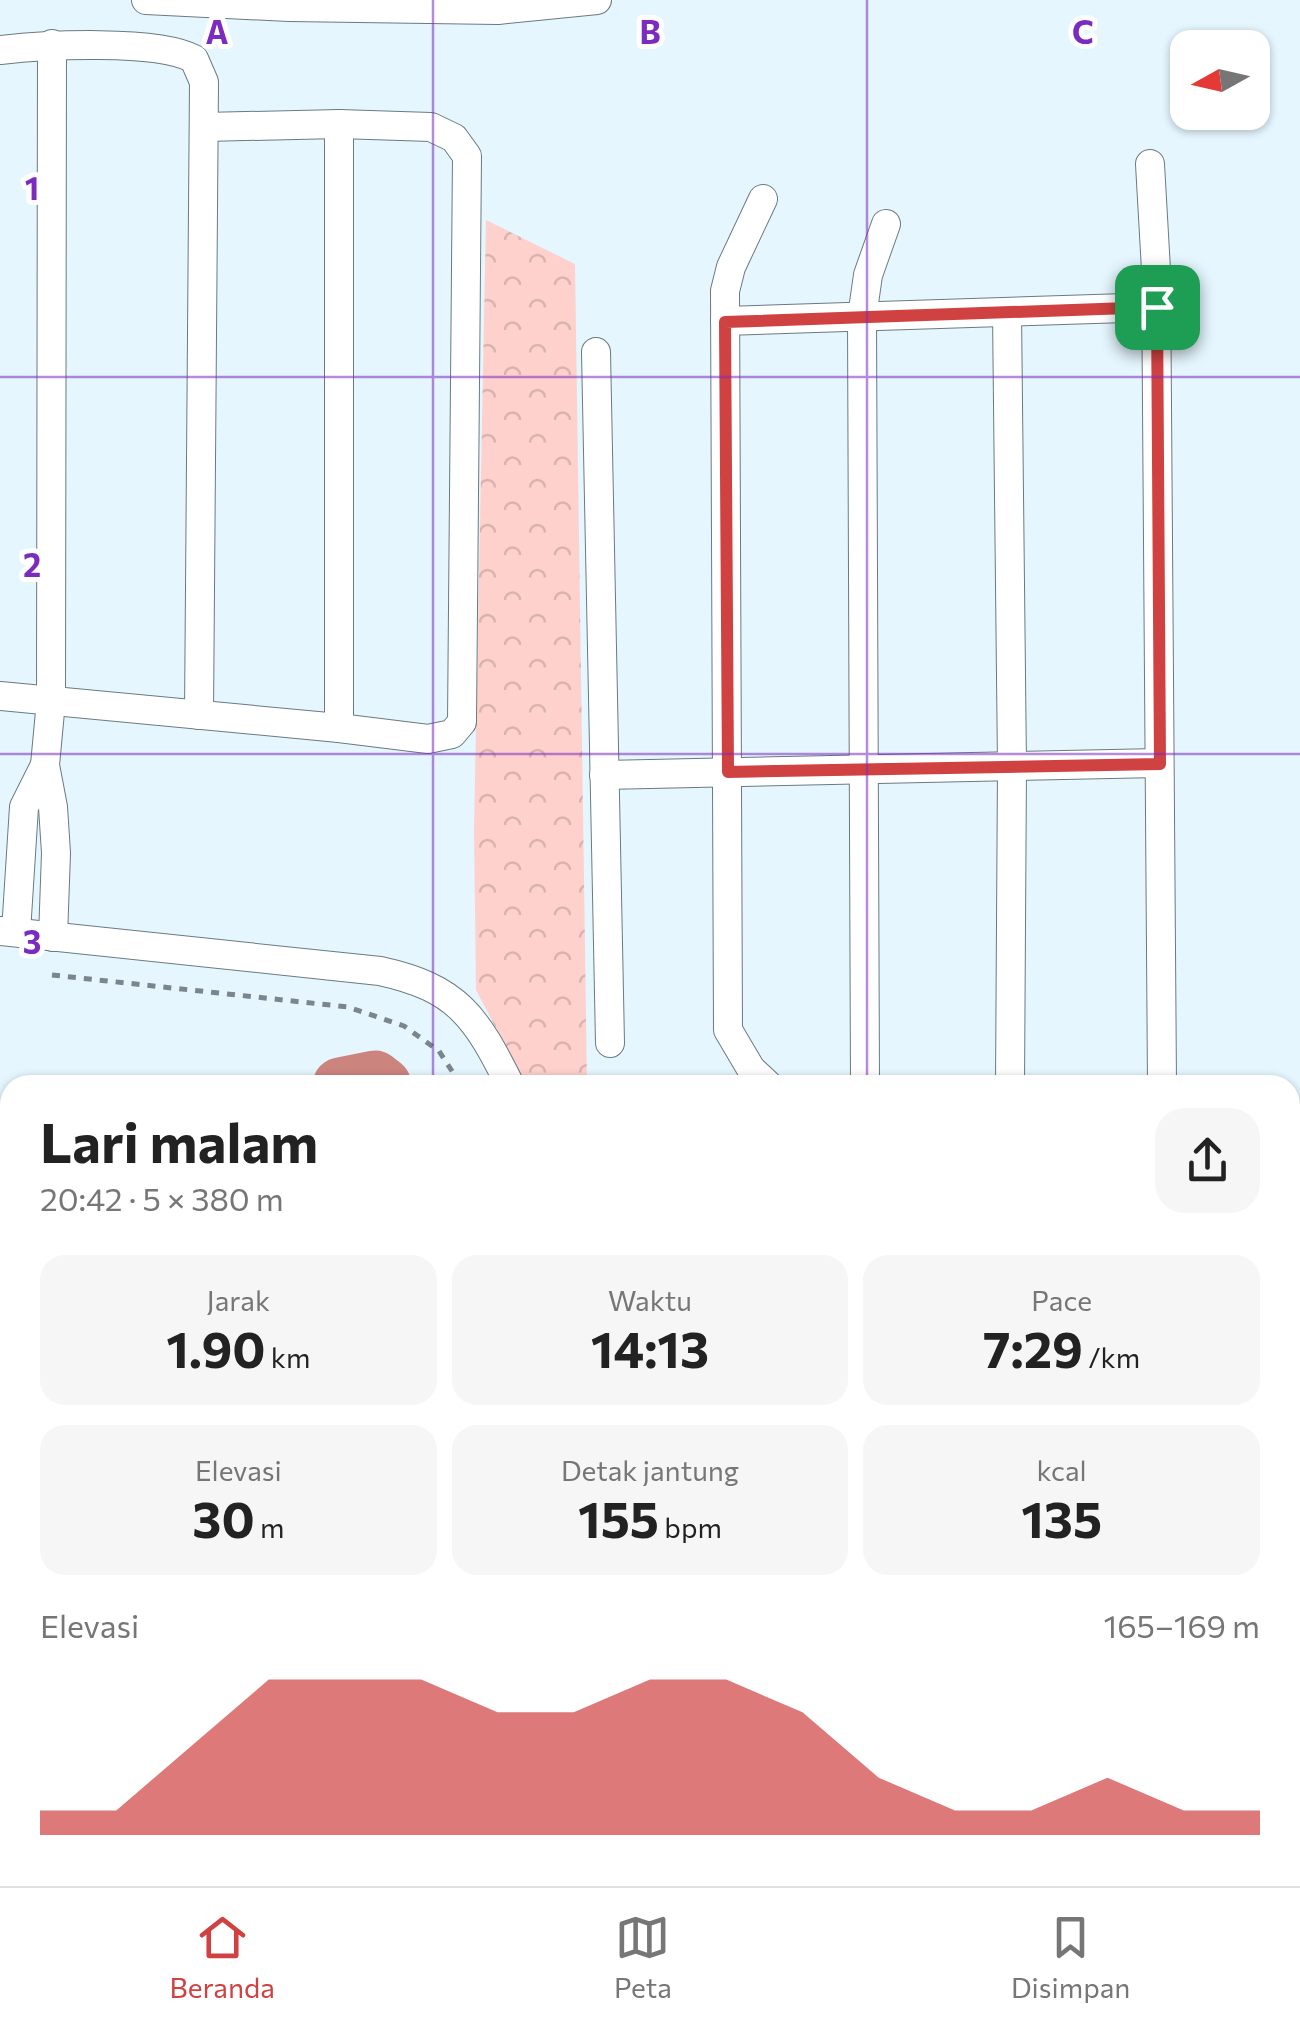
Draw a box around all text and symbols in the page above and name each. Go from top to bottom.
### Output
text: A [206,11,229,51]
text: B [639,11,661,51]
text: C [1072,11,1094,51]
north arrow [1170,30,1270,130]
map controls [1170,30,1270,130]
text: 1 [25,167,39,207]
pin [1115,265,1200,350]
icon: arrive [1130,280,1185,335]
text: 2 [23,544,41,584]
text: 3 [23,921,41,961]
text: Lari malam [40,1107,318,1174]
button: share [1155,1108,1260,1213]
text: 20:42 · 5 × 380 m [40,1178,284,1218]
text: Jarak [207,1283,270,1317]
text: Waktu [608,1283,692,1317]
text: Pace [1031,1283,1092,1317]
text: 1.90 [166,1317,265,1378]
text: 14:13 [591,1317,709,1378]
text: 7:29 [983,1317,1083,1378]
text: km [265,1340,310,1374]
text: /km [1083,1340,1140,1374]
text: Elevasi [195,1453,282,1487]
text: Detak jantung [561,1453,739,1487]
text: kcal [1037,1453,1087,1487]
text: 30 [192,1487,255,1548]
text: 155 [578,1487,659,1548]
text: 135 [1021,1487,1102,1548]
text: m [255,1510,284,1544]
text: bpm [659,1510,722,1544]
text: Elevasi [40,1605,139,1645]
text: 165–169 m [1103,1605,1260,1645]
tab: Beranda [170,1910,275,2004]
tab: Peta [614,1910,672,2004]
tab: Disimpan [1011,1910,1130,2004]

